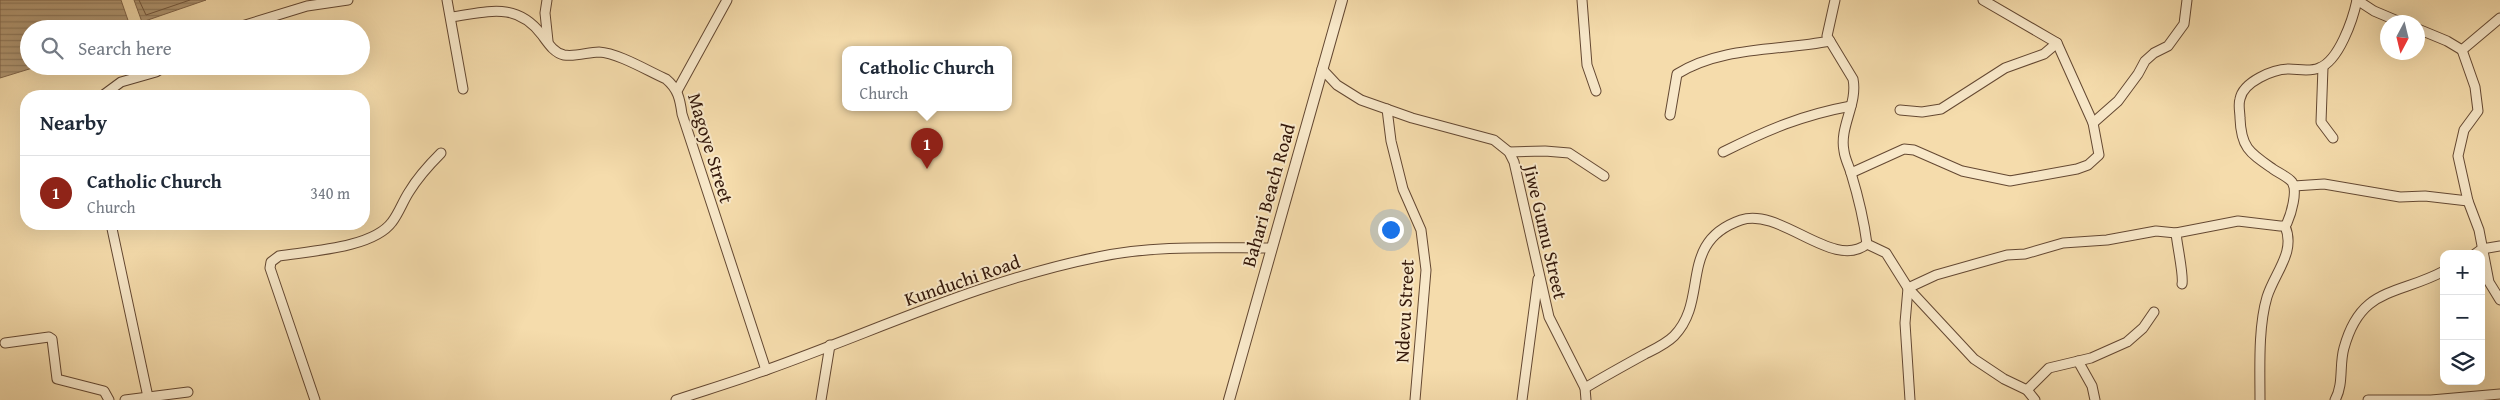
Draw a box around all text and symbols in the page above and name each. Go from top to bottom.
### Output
north arrow [2380,15,2425,60]
search box [20,20,370,75]
icon: search [38,34,66,62]
text: Search here [78,34,172,62]
popup [842,46,1012,111]
text: Catholic Church [860,53,994,81]
text: Church [860,81,908,105]
street label: Magoye Street [681,89,741,207]
text: Nearby [40,107,107,138]
street label: Bahari Beach Road [1234,119,1302,270]
pin: 1 [911,128,943,169]
street label: Jiwe Gumu Street [1516,160,1575,302]
text: Catholic Church [87,167,222,195]
text: 1 [52,181,60,205]
text: 340 m [310,181,350,205]
text: Church [87,195,136,219]
your location [1378,217,1404,243]
street label: Kunduchi Road [900,247,1024,313]
map controls [2440,250,2485,385]
button: + [2440,250,2485,295]
street label: Ndevu Street [1387,258,1421,363]
button: − [2440,295,2485,340]
button: layers [2440,340,2485,385]

